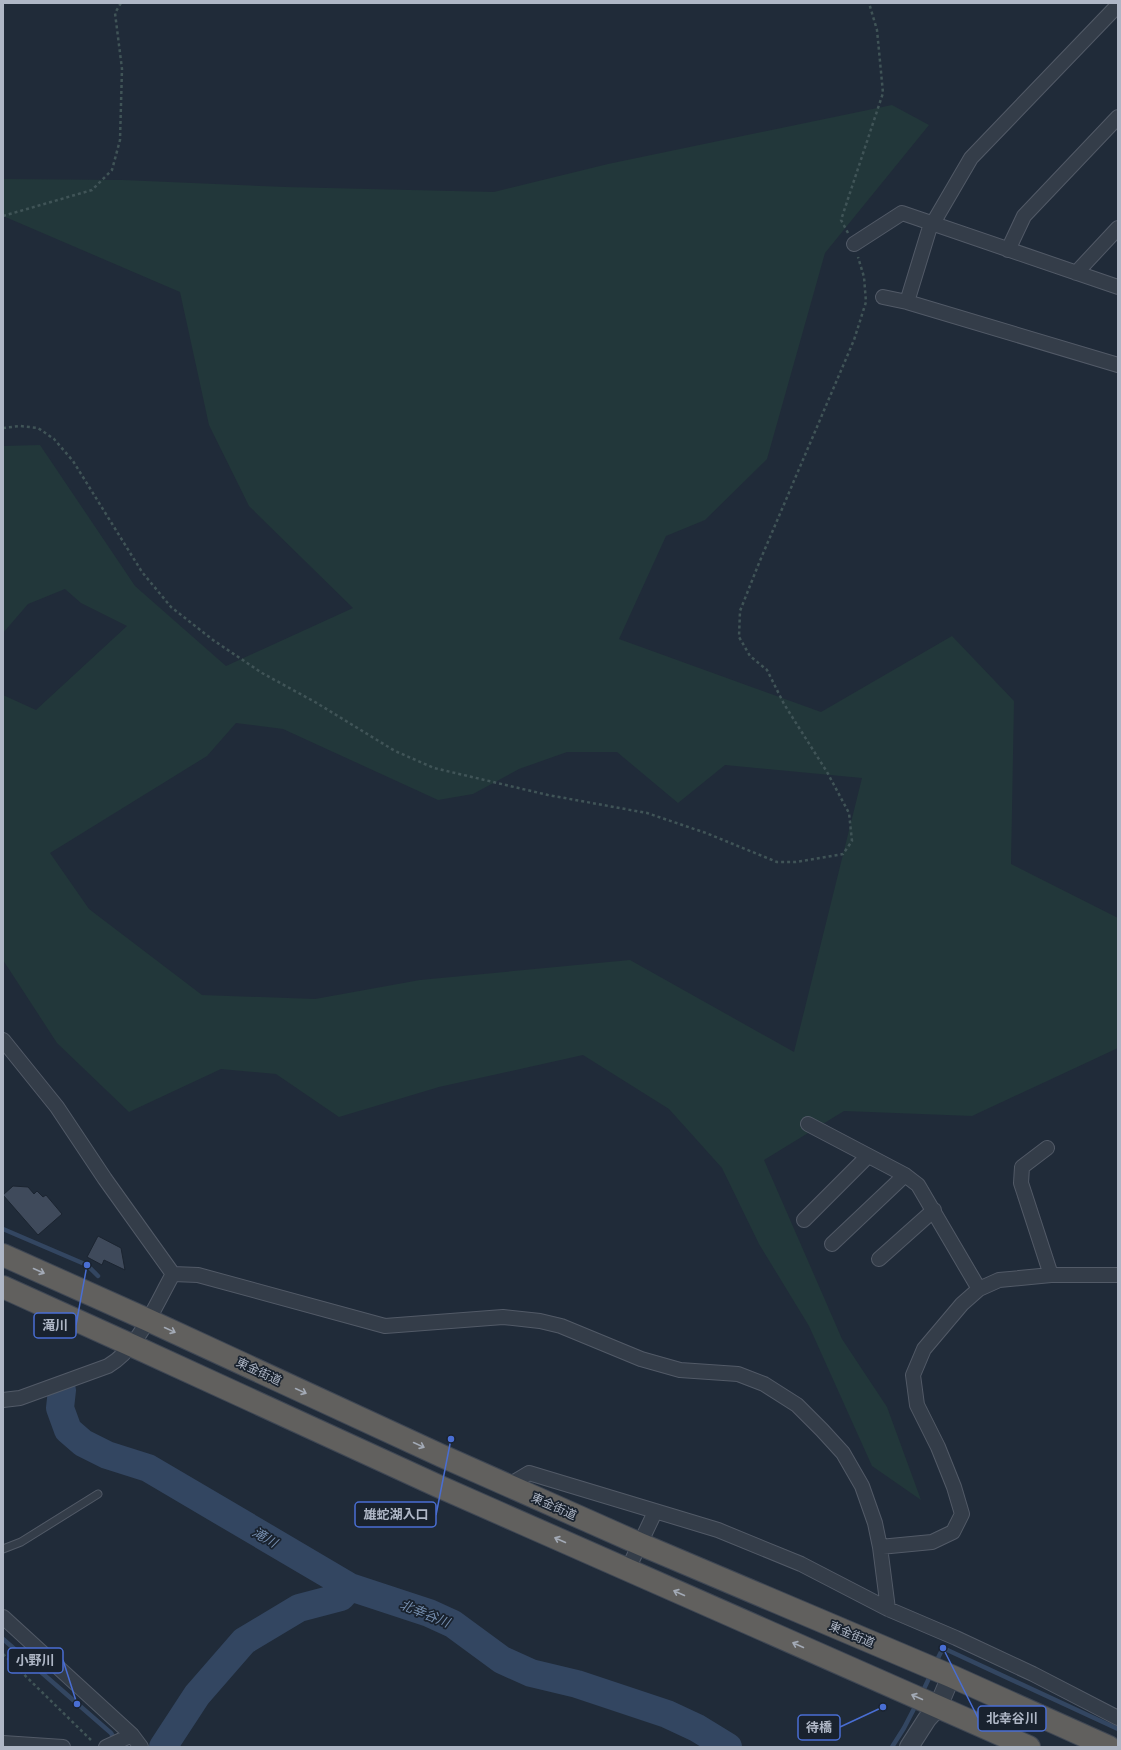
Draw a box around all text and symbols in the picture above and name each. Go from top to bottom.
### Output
one-way arrow [32,1268,44,1275]
callout: 滝川 [34,1313,76,1338]
text: 滝川 [42,1316,68,1334]
one-way arrow [164,1327,176,1334]
street label: 東金街道 [234,1353,284,1389]
one-way arrow [294,1388,306,1395]
one-way arrow [412,1442,424,1449]
street label: 東金街道 [529,1488,579,1524]
callout: 雄蛇湖入口 [355,1502,436,1527]
text: 雄蛇湖入口 [363,1505,429,1523]
water label: 滝川 [249,1523,282,1552]
one-way arrow [554,1536,566,1544]
one-way arrow [673,1589,685,1596]
water label: 北幸谷川 [398,1595,454,1632]
street label: 東金街道 [827,1617,877,1651]
one-way arrow [792,1641,804,1648]
callout: 小野川 [8,1648,63,1673]
text: 小野川 [15,1651,55,1669]
one-way arrow [911,1693,923,1700]
callout: 北幸谷川 [978,1706,1046,1731]
text: 北幸谷川 [986,1709,1038,1727]
callout: 待橋 [798,1715,840,1740]
text: 待橋 [806,1718,832,1736]

